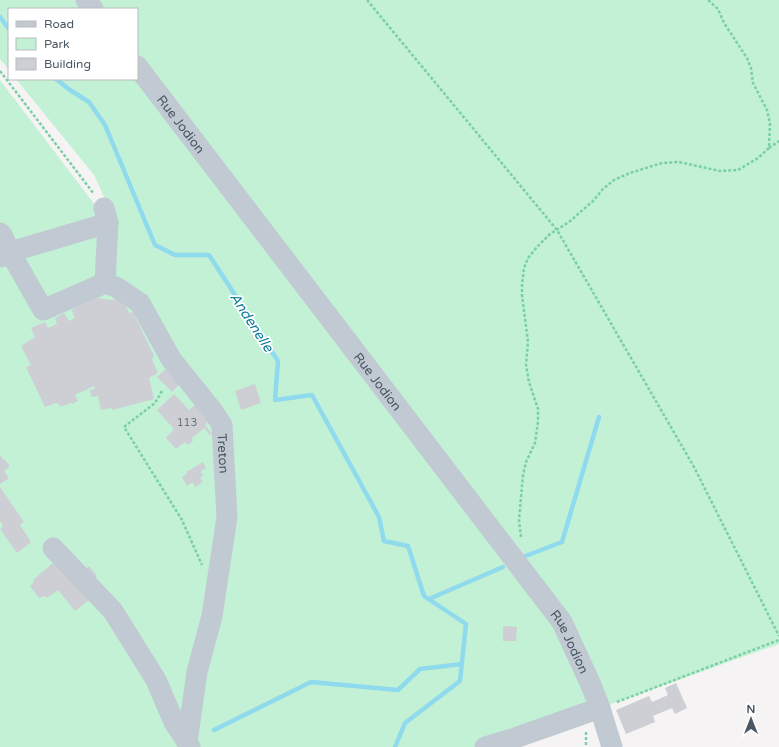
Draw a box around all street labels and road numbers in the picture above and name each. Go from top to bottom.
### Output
street label: Rue Jodion [153,92,208,157]
street label: Rue Jodion [350,350,405,414]
street label: Treton [213,433,232,474]
street label: Rue Jodion [547,607,592,676]

